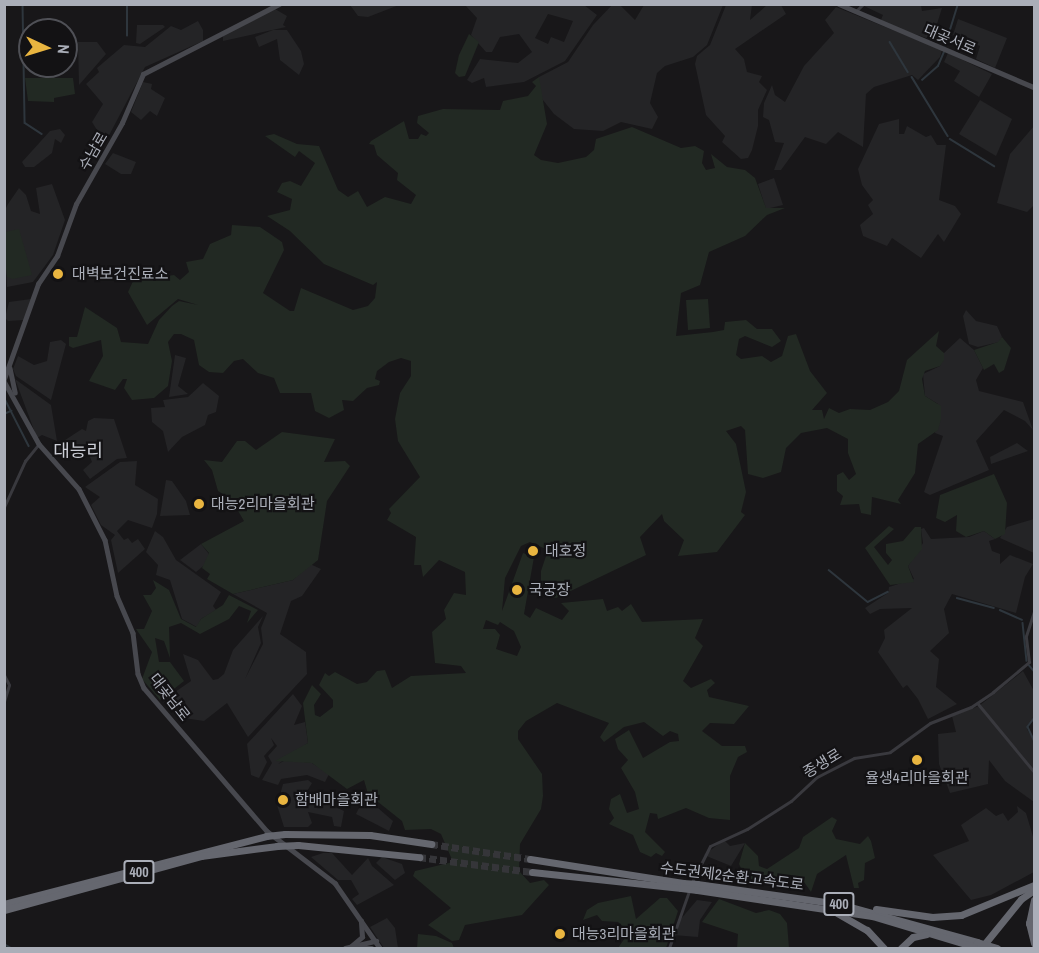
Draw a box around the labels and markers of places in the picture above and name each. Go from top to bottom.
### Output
marker: 대벽보건진료소 [49,265,67,283]
place label: 대벽보건진료소 [72,265,169,283]
place label: 대능2리마을회관 [211,495,314,513]
marker: 대능2리마을회관 [192,497,206,511]
place label: 대호정 [545,542,586,560]
marker: 대호정 [526,544,540,558]
place label: 국궁장 [529,581,570,599]
marker: 국궁장 [510,583,524,597]
marker: 율생4리마을회관 [910,753,924,767]
place label: 율생4리마을회관 [865,769,969,787]
place label: 함배마을회관 [295,791,378,809]
marker: 함배마을회관 [276,793,290,807]
place label: 대능3리마을회관 [572,925,675,943]
marker: 대능3리마을회관 [553,927,567,941]

